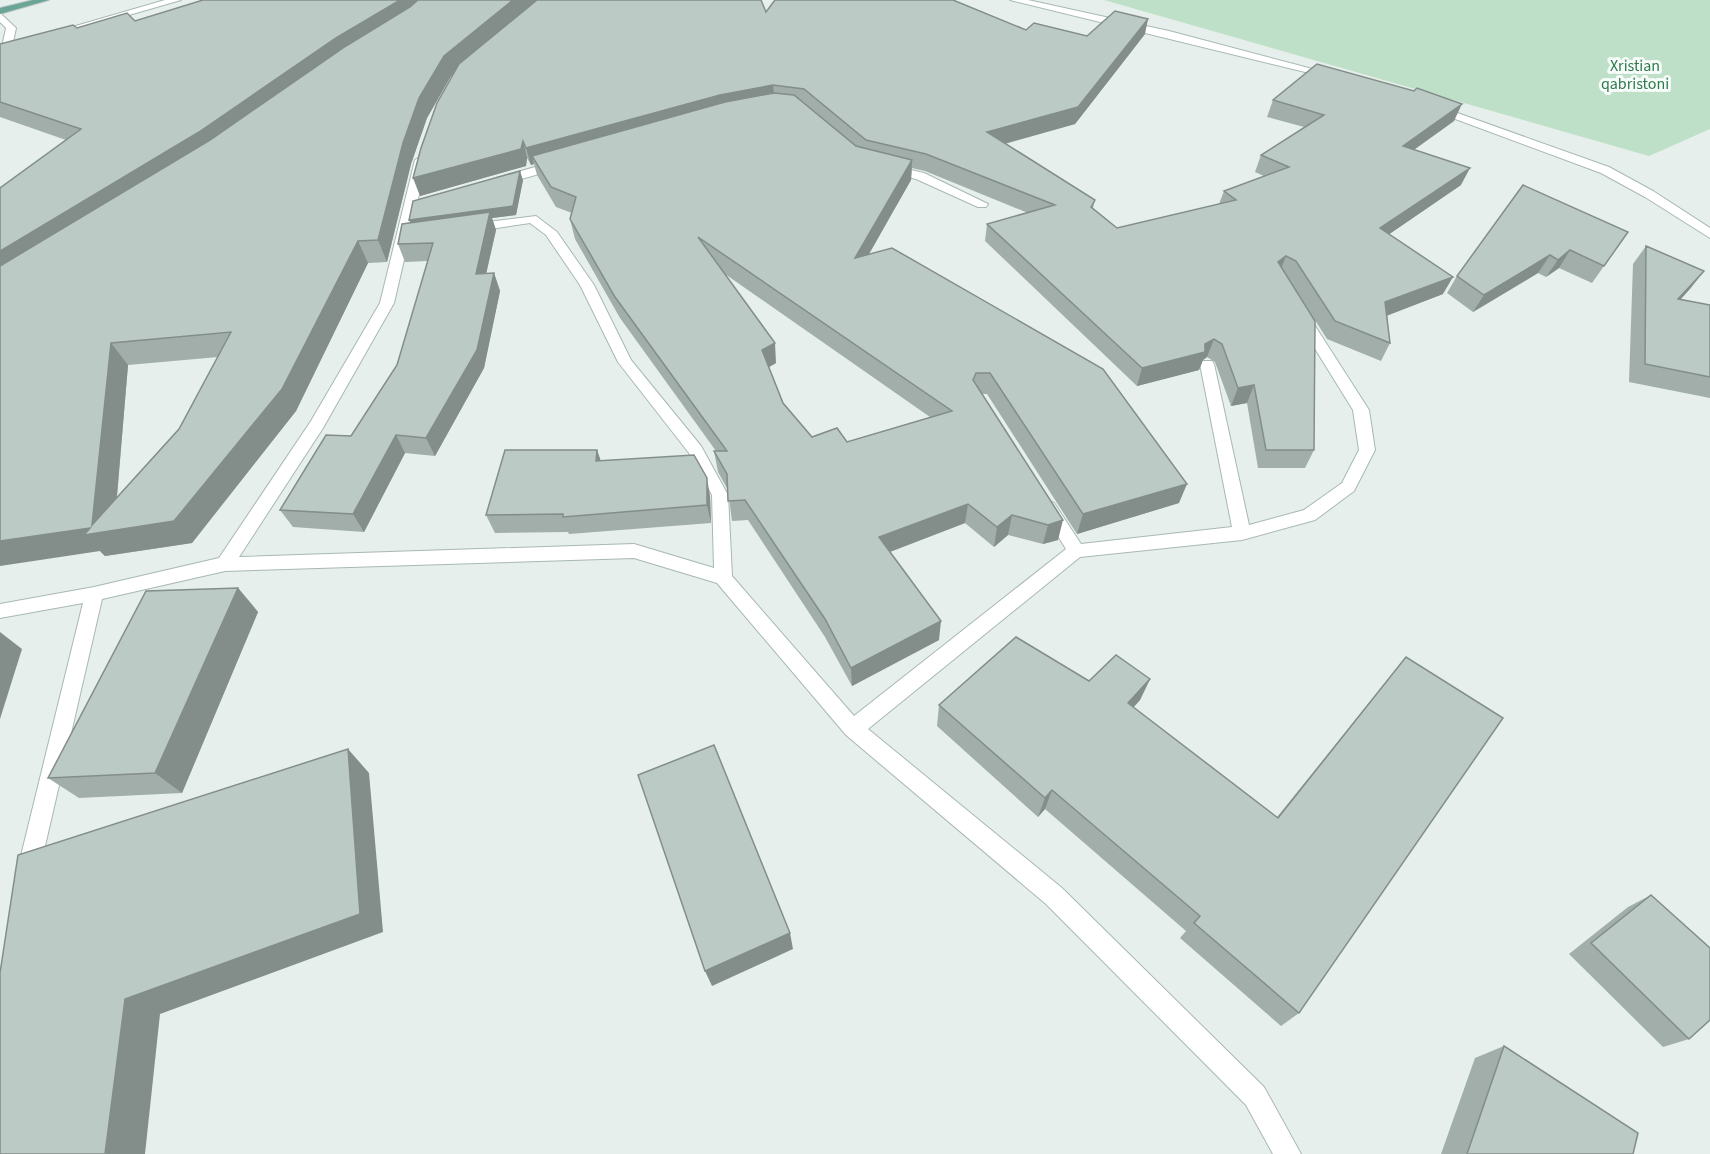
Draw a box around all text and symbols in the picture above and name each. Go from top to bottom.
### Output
park label: Xristian qabristoni [1601,55,1669,95]

